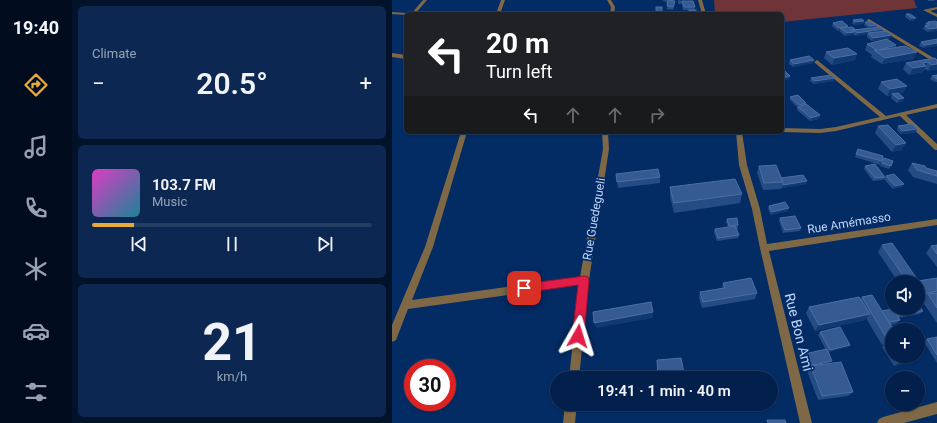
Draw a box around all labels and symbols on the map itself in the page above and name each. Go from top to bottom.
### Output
street label: Rue Guedegueli [580,177,608,261]
street label: Rue Amémasso [806,209,892,237]
pin [507,271,541,305]
street label: Rue Bon Ami [782,291,816,373]
position arrow [557,315,599,357]
speed limit sign: 30 [404,359,456,411]

